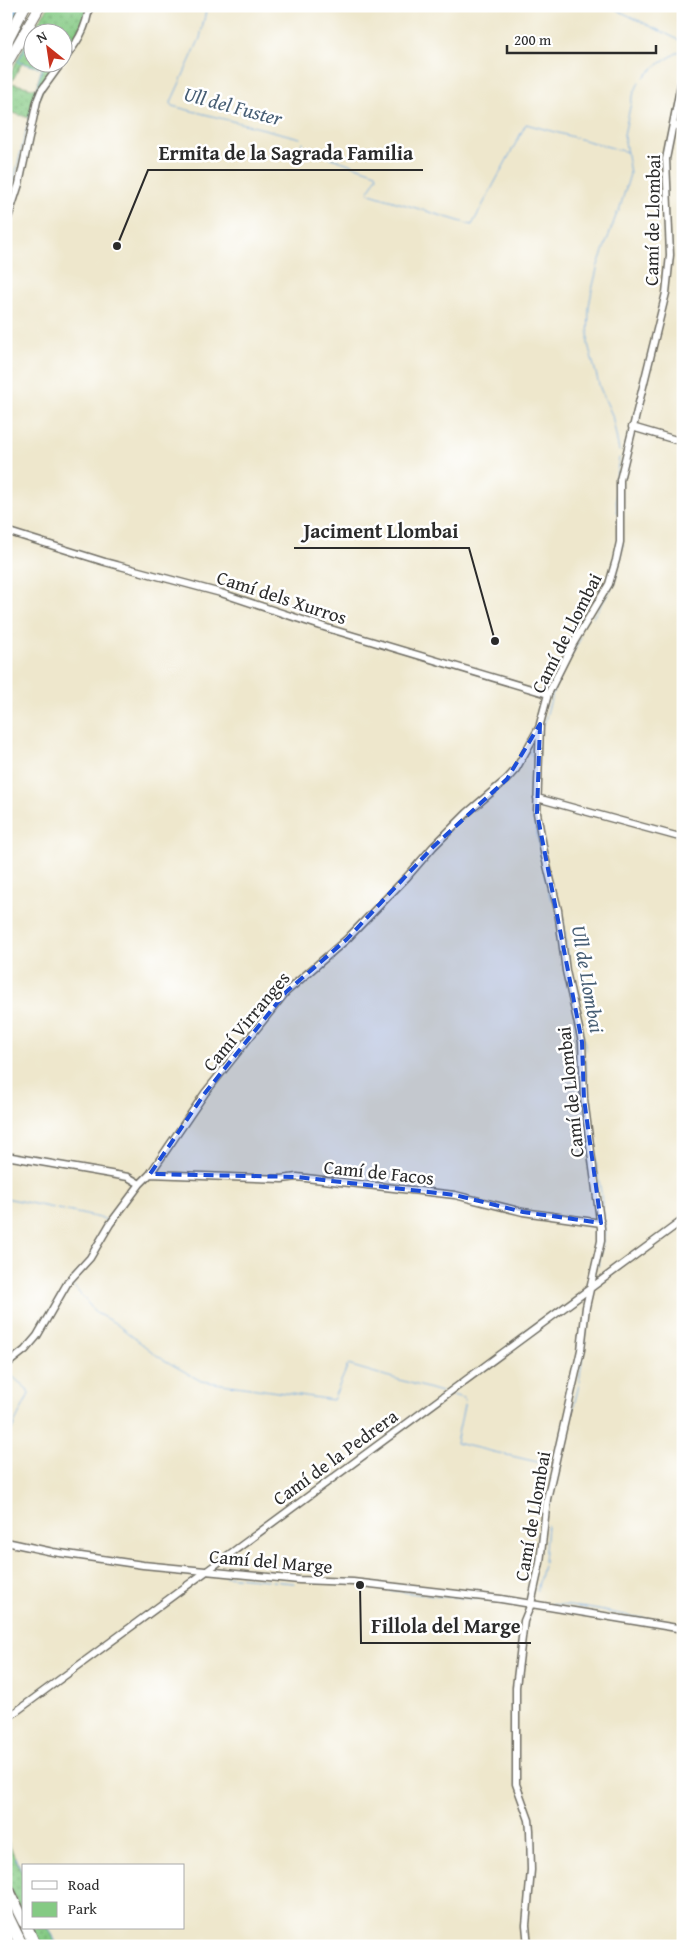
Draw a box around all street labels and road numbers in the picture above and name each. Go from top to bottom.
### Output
street label: Camí de Llombai [637,154,667,286]
street label: Camí dels Xurros [213,563,351,631]
street label: Camí de Llombai [524,568,608,698]
street label: Camí Virranges [196,965,296,1077]
street label: Camí de Llombai [549,1025,591,1159]
street label: Camí de Facos [322,1152,436,1192]
street label: Camí de la Pedrera [267,1402,403,1512]
street label: Camí de Llombai [507,1449,557,1583]
street label: Camí del Marge [208,1542,334,1580]

